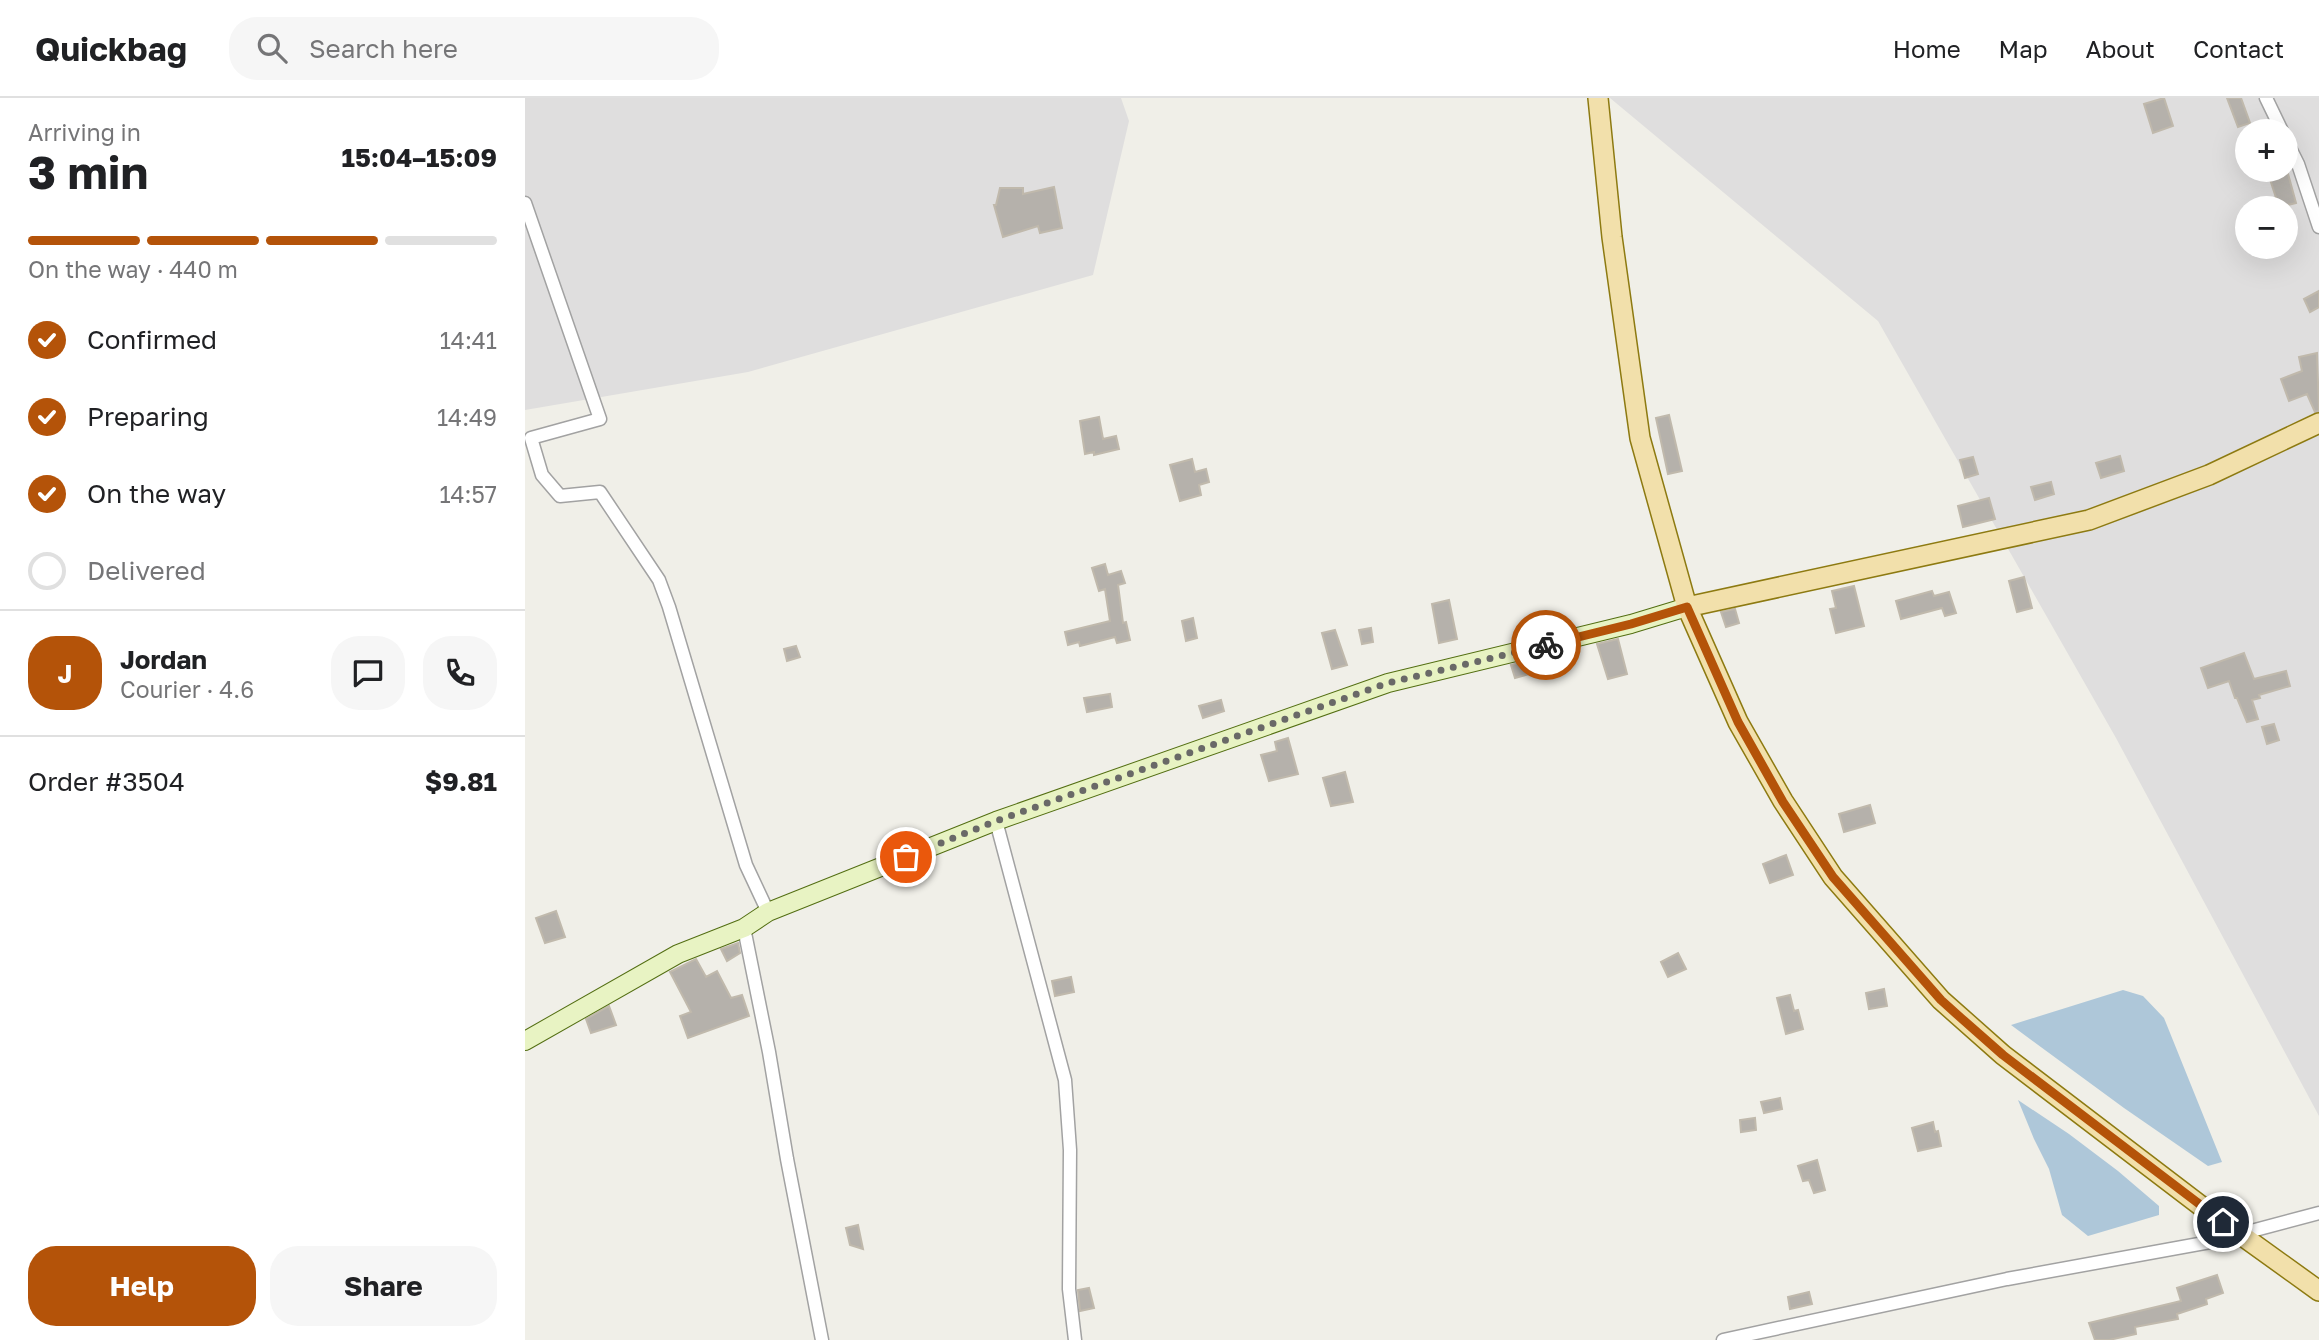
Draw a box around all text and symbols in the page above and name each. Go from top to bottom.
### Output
search box [229,17,719,80]
text: Quickbag [35,29,187,68]
icon: search [253,29,291,67]
text: Search here [309,33,458,64]
text: Home [1893,34,1961,63]
text: Map [1999,34,2048,63]
text: About [2086,34,2155,63]
text: Contact [2193,34,2284,63]
text: Arriving in [28,118,141,146]
map controls [2235,119,2298,259]
button: + [2235,119,2298,182]
text: 15:04–15:09 [342,142,497,173]
text: 3 min [28,144,148,199]
button: − [2235,196,2298,259]
text: On the way · 440 m [28,255,238,283]
icon: check [28,321,66,359]
text: Confirmed [87,324,217,355]
text: 14:41 [440,326,497,354]
icon: check [28,398,66,436]
text: Preparing [87,401,209,432]
text: 14:49 [437,403,497,431]
icon: check [28,475,66,513]
text: On the way [87,478,226,509]
text: 14:57 [439,480,497,508]
text: Delivered [87,555,206,586]
courier [1511,610,1581,680]
icon: bike [1527,626,1565,664]
button: chat [331,636,405,710]
button: phone [423,636,497,710]
text: Jordan [120,644,207,675]
text: J [58,658,72,689]
text: Courier · 4.6 [120,675,254,703]
text: Order #3504 [28,766,185,797]
text: $9.81 [425,766,497,797]
pin [876,827,936,887]
icon: bag [887,838,925,876]
pin [2193,1192,2253,1252]
icon: home [2204,1203,2242,1241]
button: Help [28,1246,256,1326]
button: Share [270,1246,497,1326]

